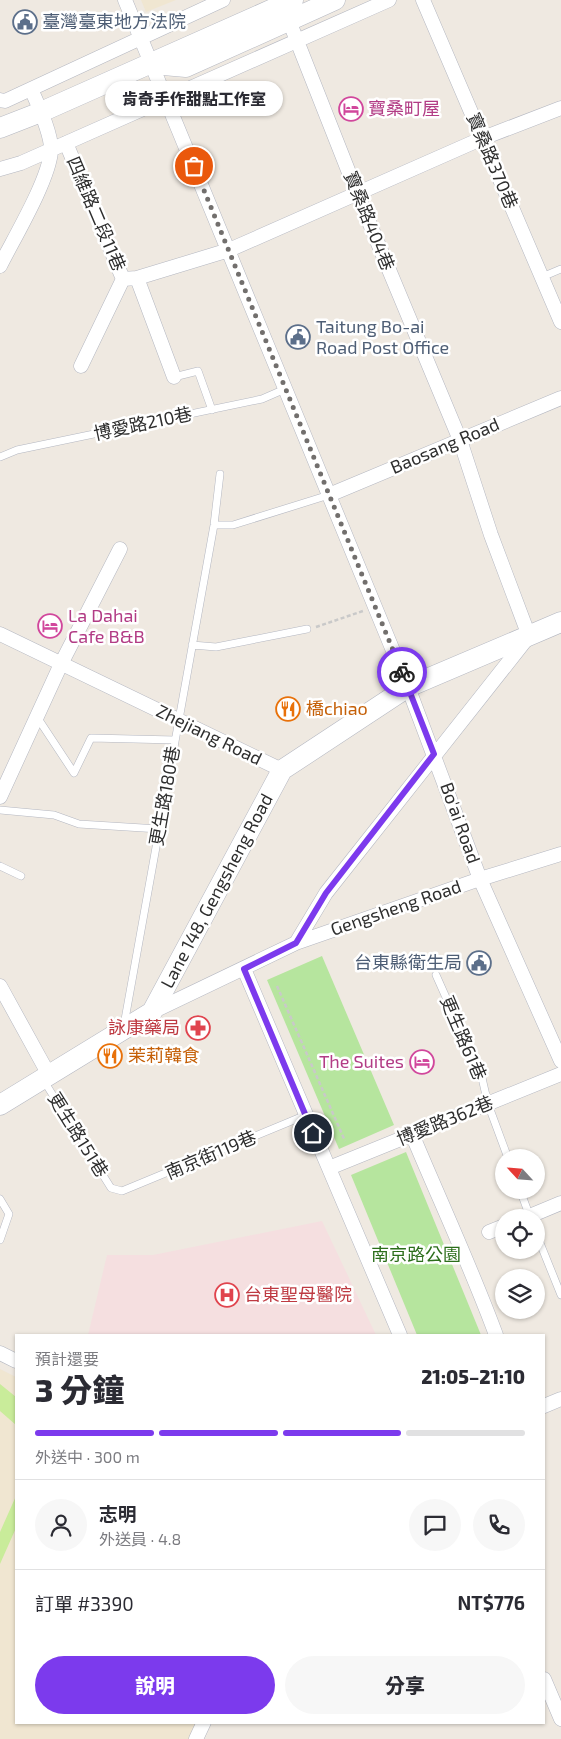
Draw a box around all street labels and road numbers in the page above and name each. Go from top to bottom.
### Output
street label: 寶桑路370巷 [463,109,523,212]
street label: 四維路二段11巷 [63,153,131,274]
street label: 寶桑路404巷 [340,168,400,273]
street label: 博愛路210巷 [92,402,194,444]
street label: Baosang Road [387,412,502,478]
street label: Zhejiang Road [153,699,266,769]
street label: 更生路180巷 [144,744,184,847]
street label: Bo'ai Road [436,779,486,866]
street label: Lane 148, Gengsheng Road [155,789,277,992]
street label: Gengsheng Road [327,874,464,940]
street label: 更生路61巷 [436,992,492,1083]
street label: 更生路151巷 [44,1088,114,1181]
street label: 博愛路362巷 [393,1091,496,1149]
street label: 南京街119巷 [162,1125,259,1183]

